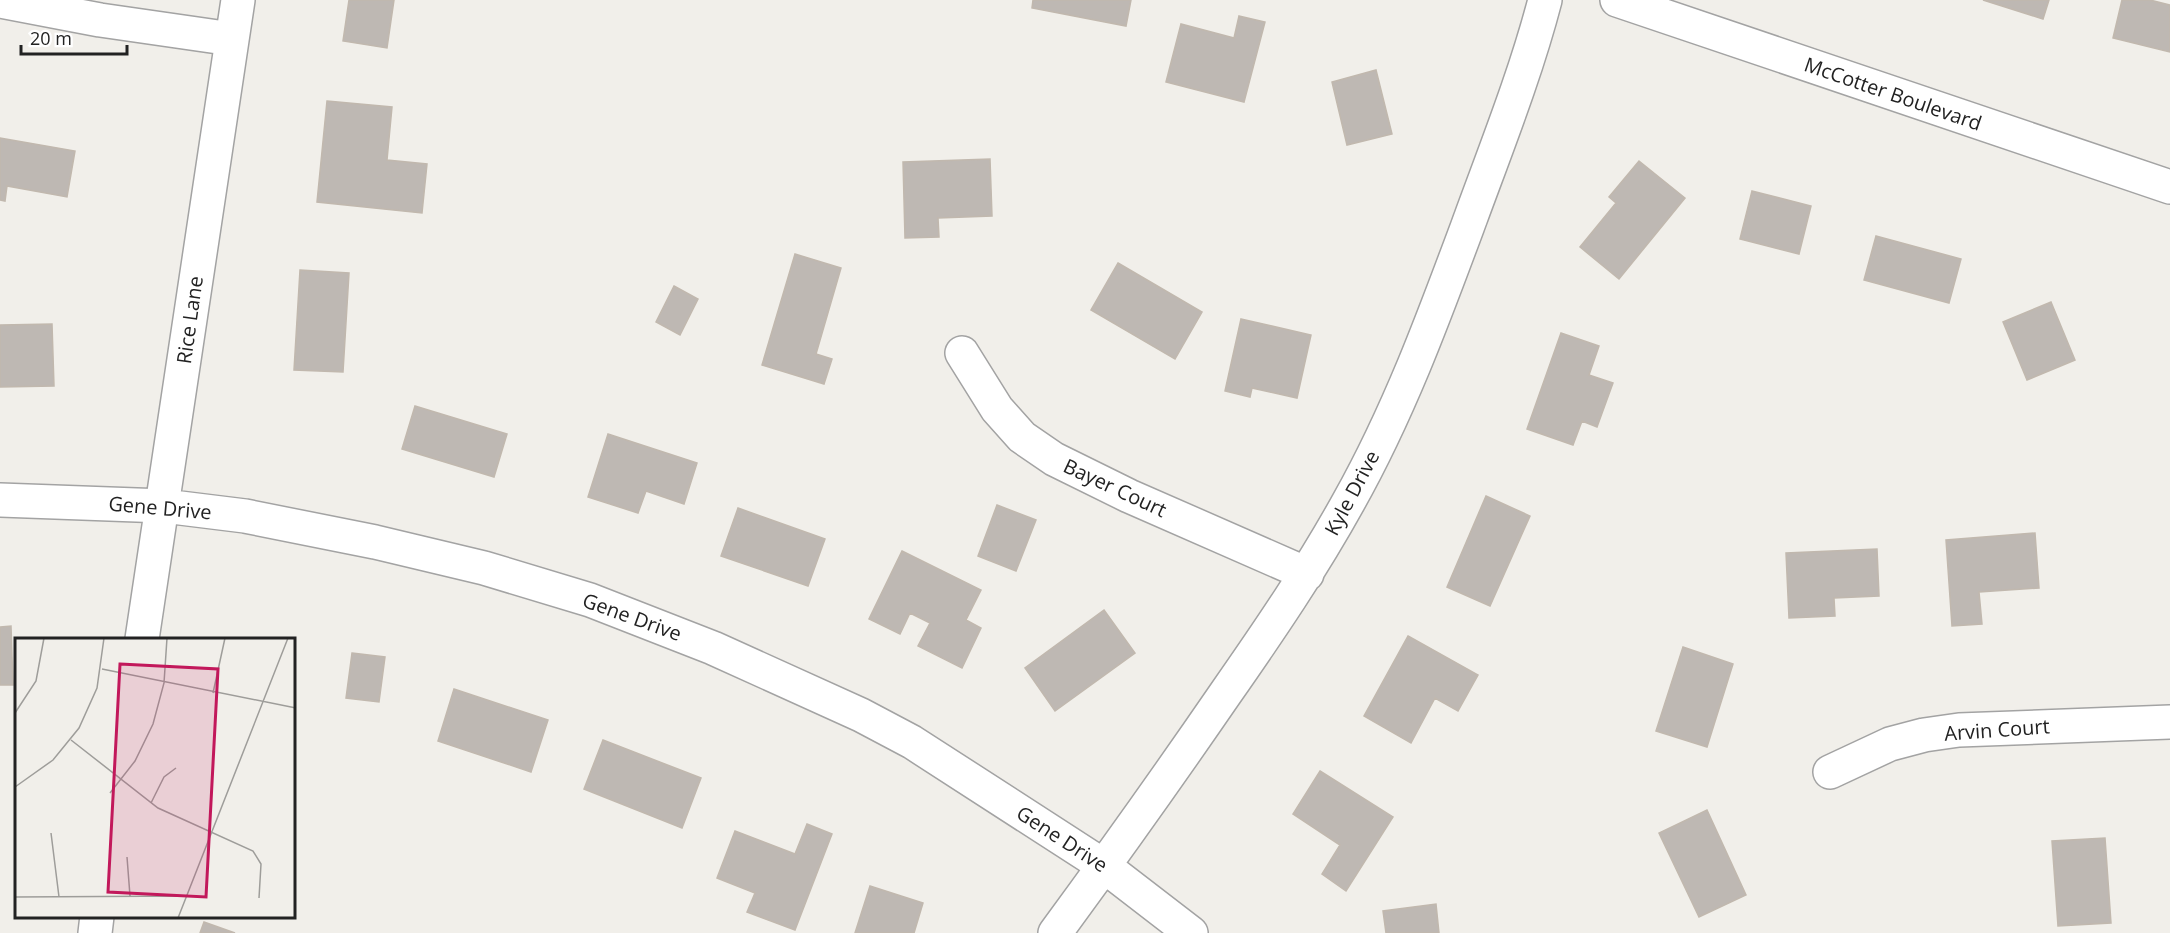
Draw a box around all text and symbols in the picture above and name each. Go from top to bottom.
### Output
scale bar [21,18,128,56]
text: 20 m [30,26,72,50]
street label: McCotter Boulevard [1801,50,1986,137]
street label: Rice Lane [170,274,209,366]
street label: Kyle Drive [1318,446,1385,540]
street label: Bayer Court [1059,452,1171,523]
street label: Gene Drive [107,490,213,525]
street label: Gene Drive [579,586,685,647]
inset map [15,638,296,918]
street label: Arvin Court [1943,712,2051,747]
street label: Gene Drive [1012,799,1113,878]

